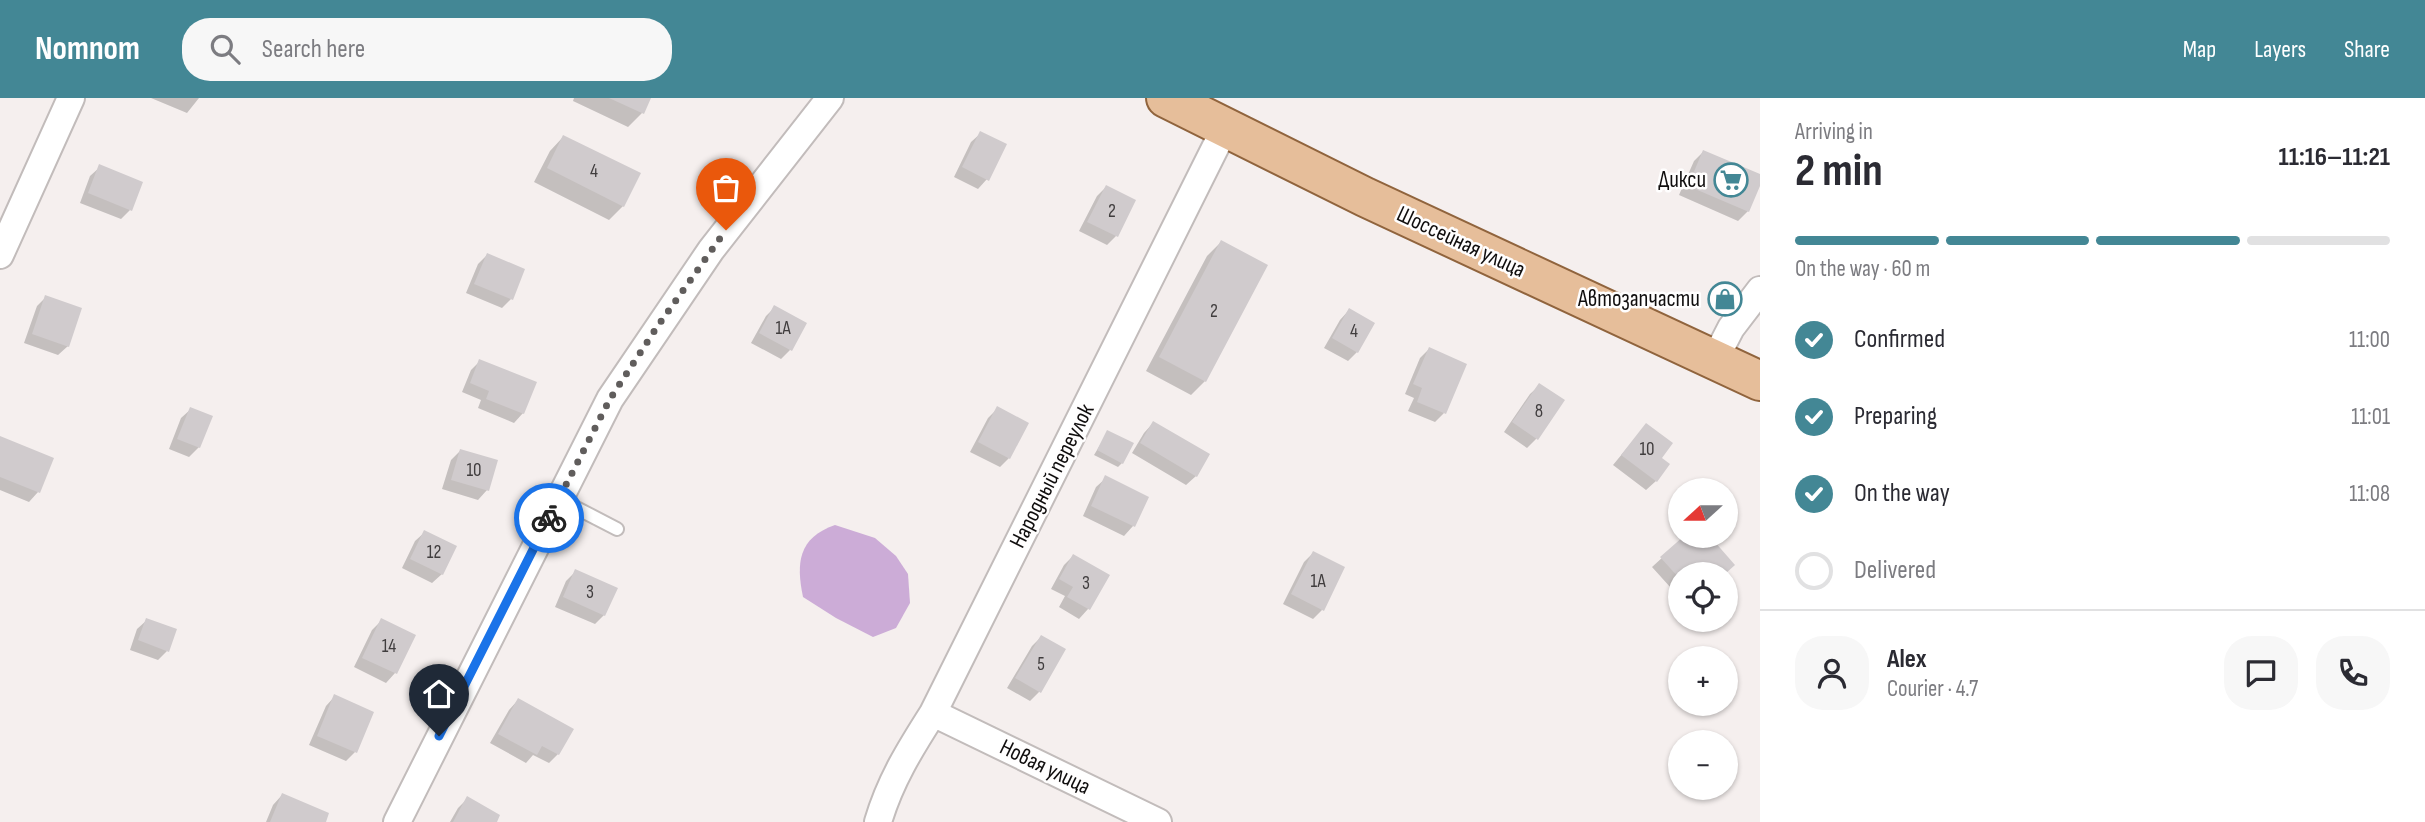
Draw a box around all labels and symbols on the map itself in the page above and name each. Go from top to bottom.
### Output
pin [696,158,756,230]
house number: 4 [590,160,598,183]
supermarket icon: Дикси [1712,161,1750,199]
place label: Дикси [1658,166,1706,194]
house number: 2 [1108,200,1116,223]
street label: Шоссейная улица [1392,200,1530,284]
shop icon: Автозапчасти [1706,280,1744,318]
place label: Автозапчасти [1577,285,1700,313]
house number: 2 [1210,300,1218,323]
house number: 1А [775,317,791,340]
house number: 4 [1350,320,1358,343]
street label: Народный переулок [1004,399,1100,553]
house number: 8 [1535,400,1543,423]
house number: 10 [1639,438,1655,461]
house number: 10 [466,459,482,482]
north arrow [1668,478,1738,548]
courier [514,483,584,553]
house number: 12 [427,541,441,564]
house number: 1А [1310,570,1326,593]
house number: 3 [1082,572,1090,595]
house number: 3 [586,581,594,604]
house number: 14 [382,635,396,658]
house number: 5 [1037,653,1045,676]
pin [409,664,469,736]
street label: Новая улица [995,733,1095,801]

